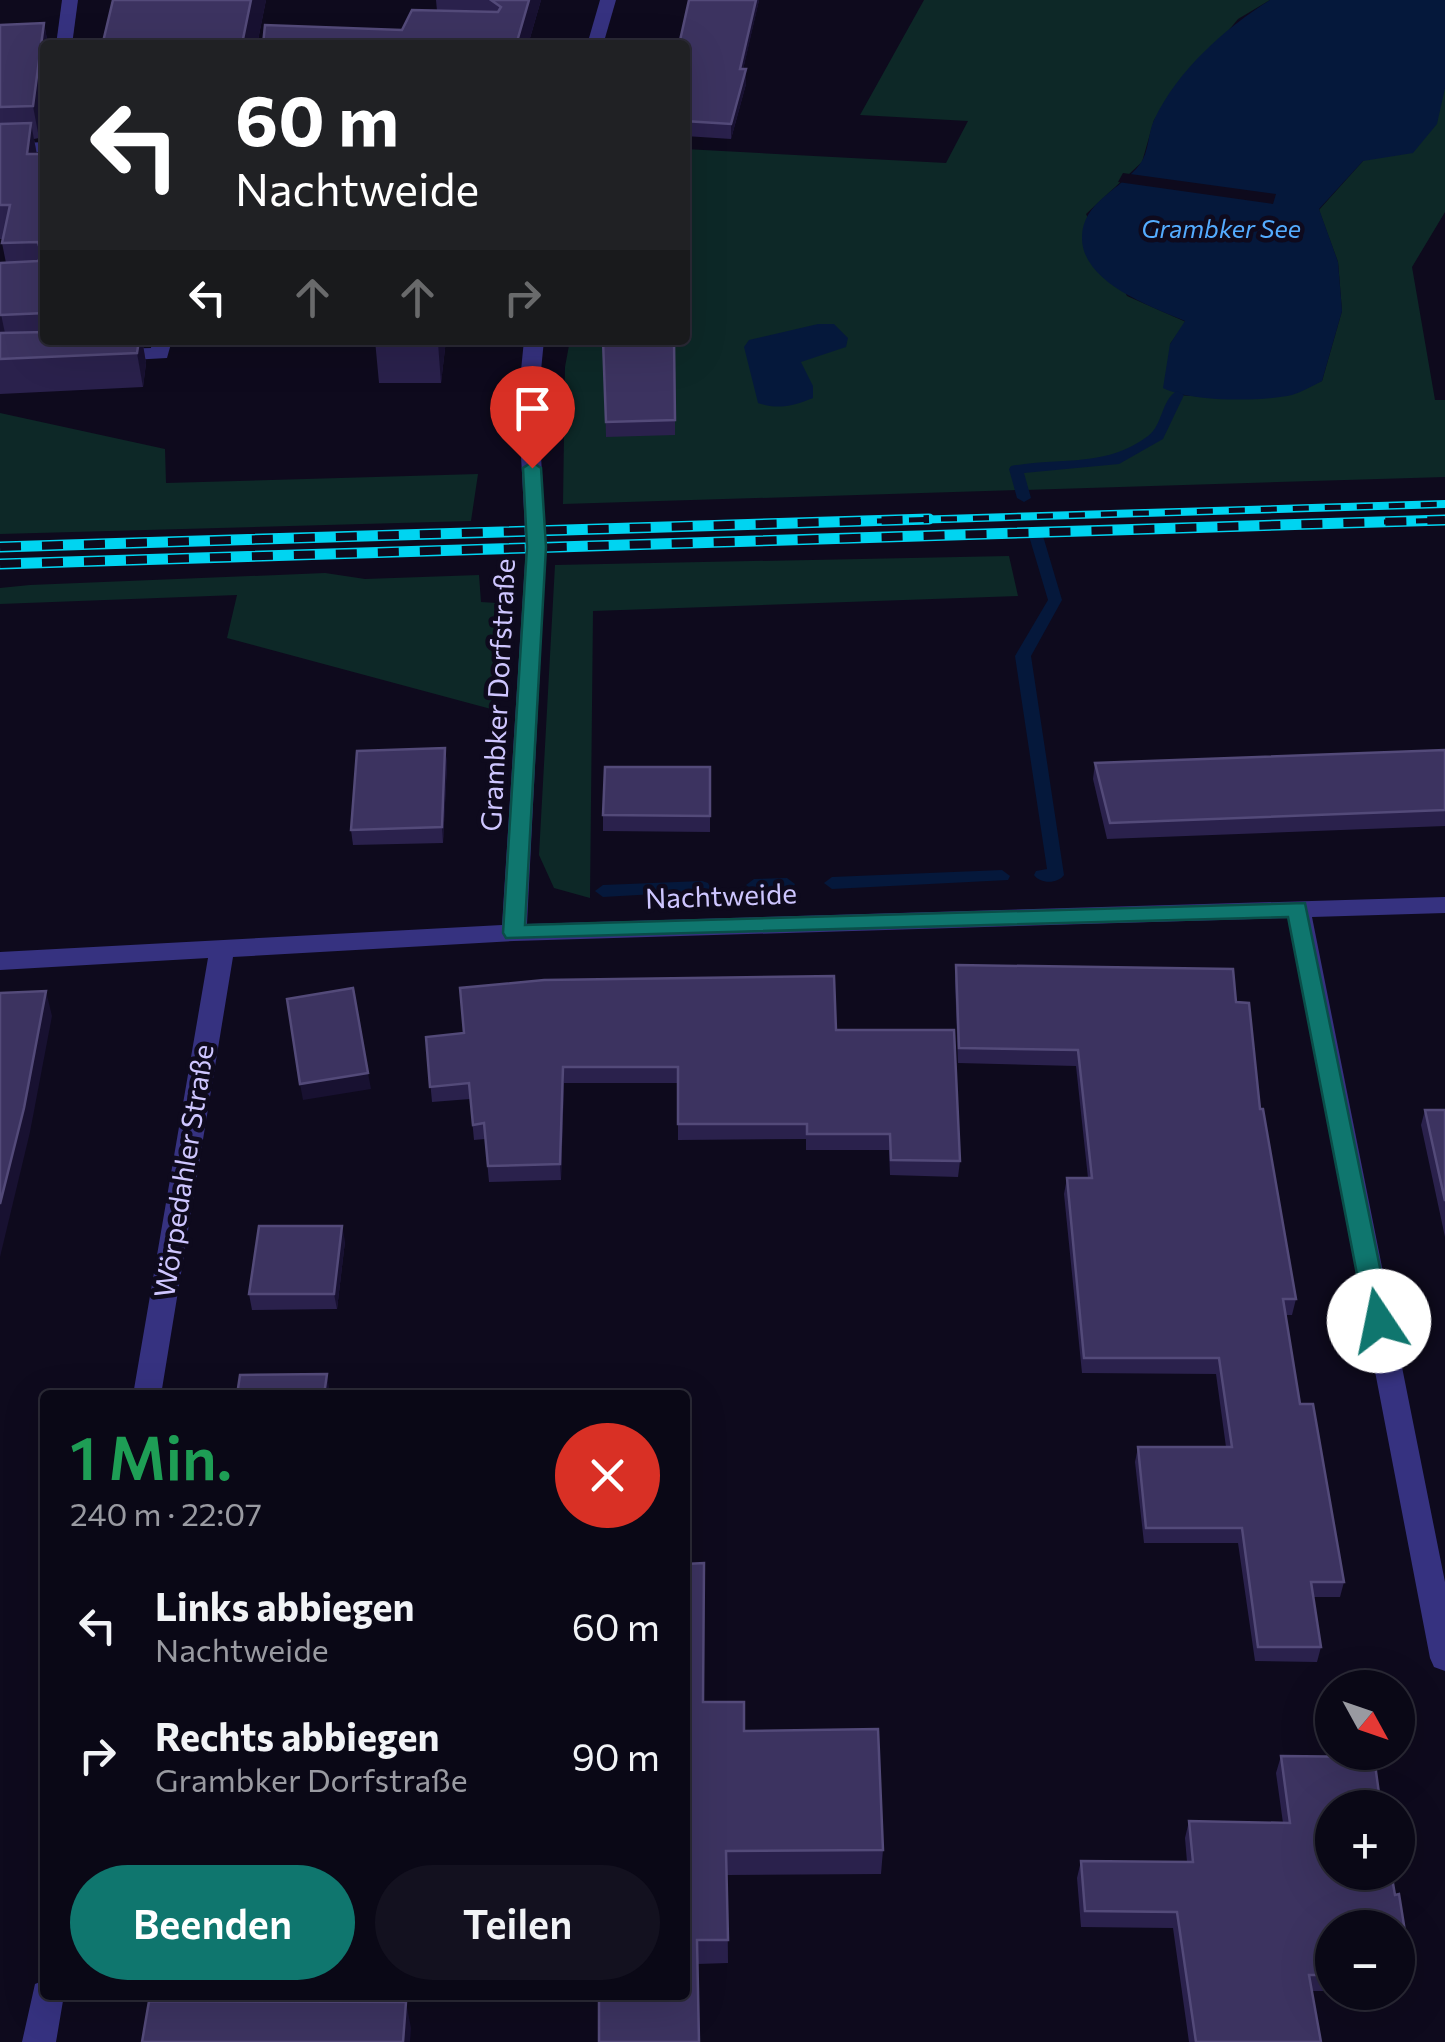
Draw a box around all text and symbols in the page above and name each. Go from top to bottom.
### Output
text: 60 m [235,75,399,160]
icon: left [70,80,200,210]
text: Nachtweide [235,160,479,215]
water label: Grambker See [1141,213,1301,243]
icon: left [180,270,235,325]
icon: ahead [285,270,340,325]
icon: ahead [390,270,445,325]
icon: right [495,270,550,325]
pin [490,366,575,469]
icon: arrive [505,381,560,436]
street label: Grambker Dorfstraße [473,557,521,832]
street label: Nachtweide [644,875,797,915]
street label: Wörpedahler Straße [146,1042,220,1300]
position arrow [1327,1269,1431,1373]
text: 1 Min. [70,1419,232,1492]
button: close [555,1423,660,1528]
text: 240 m · 22:07 [70,1493,262,1533]
text: Links abbiegen [155,1582,415,1629]
icon: left [70,1598,125,1653]
text: 60 m [572,1602,660,1649]
text: Nachtweide [155,1629,329,1669]
north arrow [1315,1670,1415,1770]
map controls [1315,1670,1415,2010]
text: Rechts abbiegen [155,1712,439,1759]
icon: right [70,1728,125,1783]
text: 90 m [572,1732,660,1779]
text: Grambker Dorfstraße [155,1759,468,1799]
button: + [1315,1790,1415,1890]
button: Beenden [70,1865,355,1980]
button: Teilen [375,1865,660,1980]
button: − [1315,1910,1415,2010]

